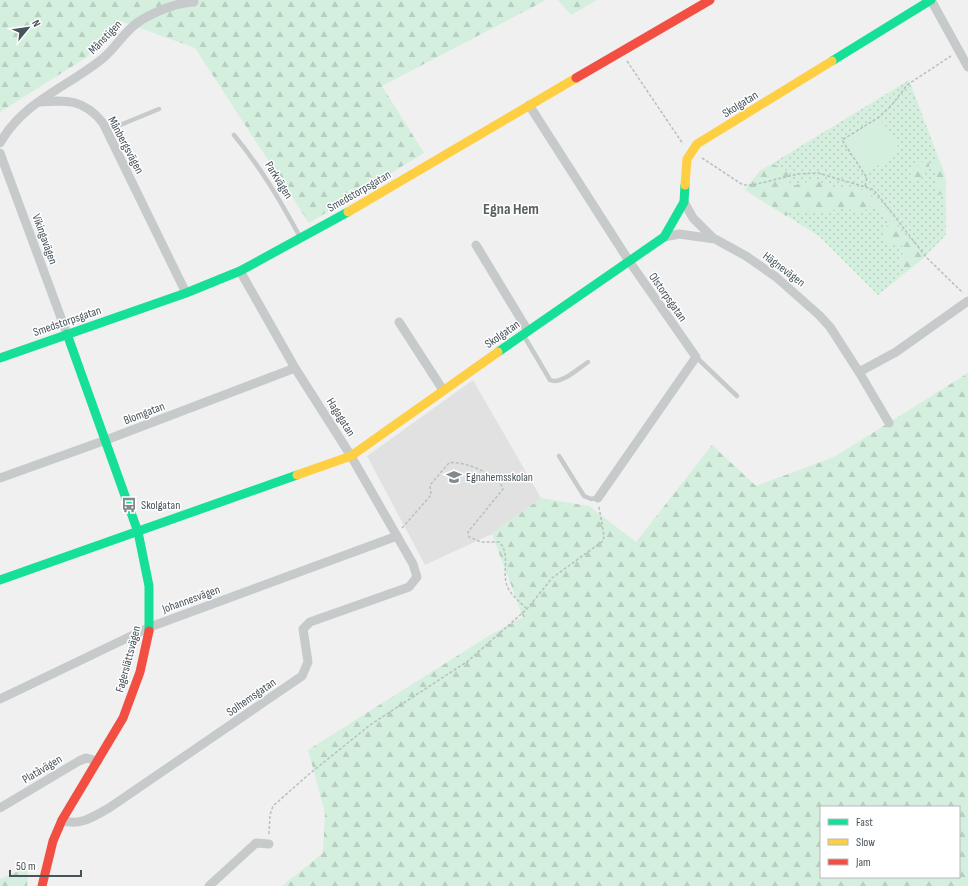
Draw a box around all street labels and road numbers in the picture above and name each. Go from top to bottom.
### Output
street label: Månstigen [85,17,125,58]
street label: Skolgatan [720,88,761,121]
street label: Månbergsvägen [104,114,147,176]
street label: Parkvägen [261,159,296,202]
street label: Smedstorpsgatan [325,167,394,216]
street label: Vikingavägen [28,212,61,266]
street label: Hägnevägen [760,249,808,290]
street label: Olstorpsgatan [645,270,690,325]
street label: Smedstorpsgatan [31,303,103,340]
street label: Skolgatan [482,317,523,352]
street label: Hagagatan [323,395,358,439]
street label: Blomgatan [121,399,167,428]
street label: Johannesvägen [159,582,222,617]
street label: Fagerslättsvägen [112,624,145,694]
street label: Solhemsgatan [224,675,279,720]
street label: Platåvägen [20,752,65,787]

